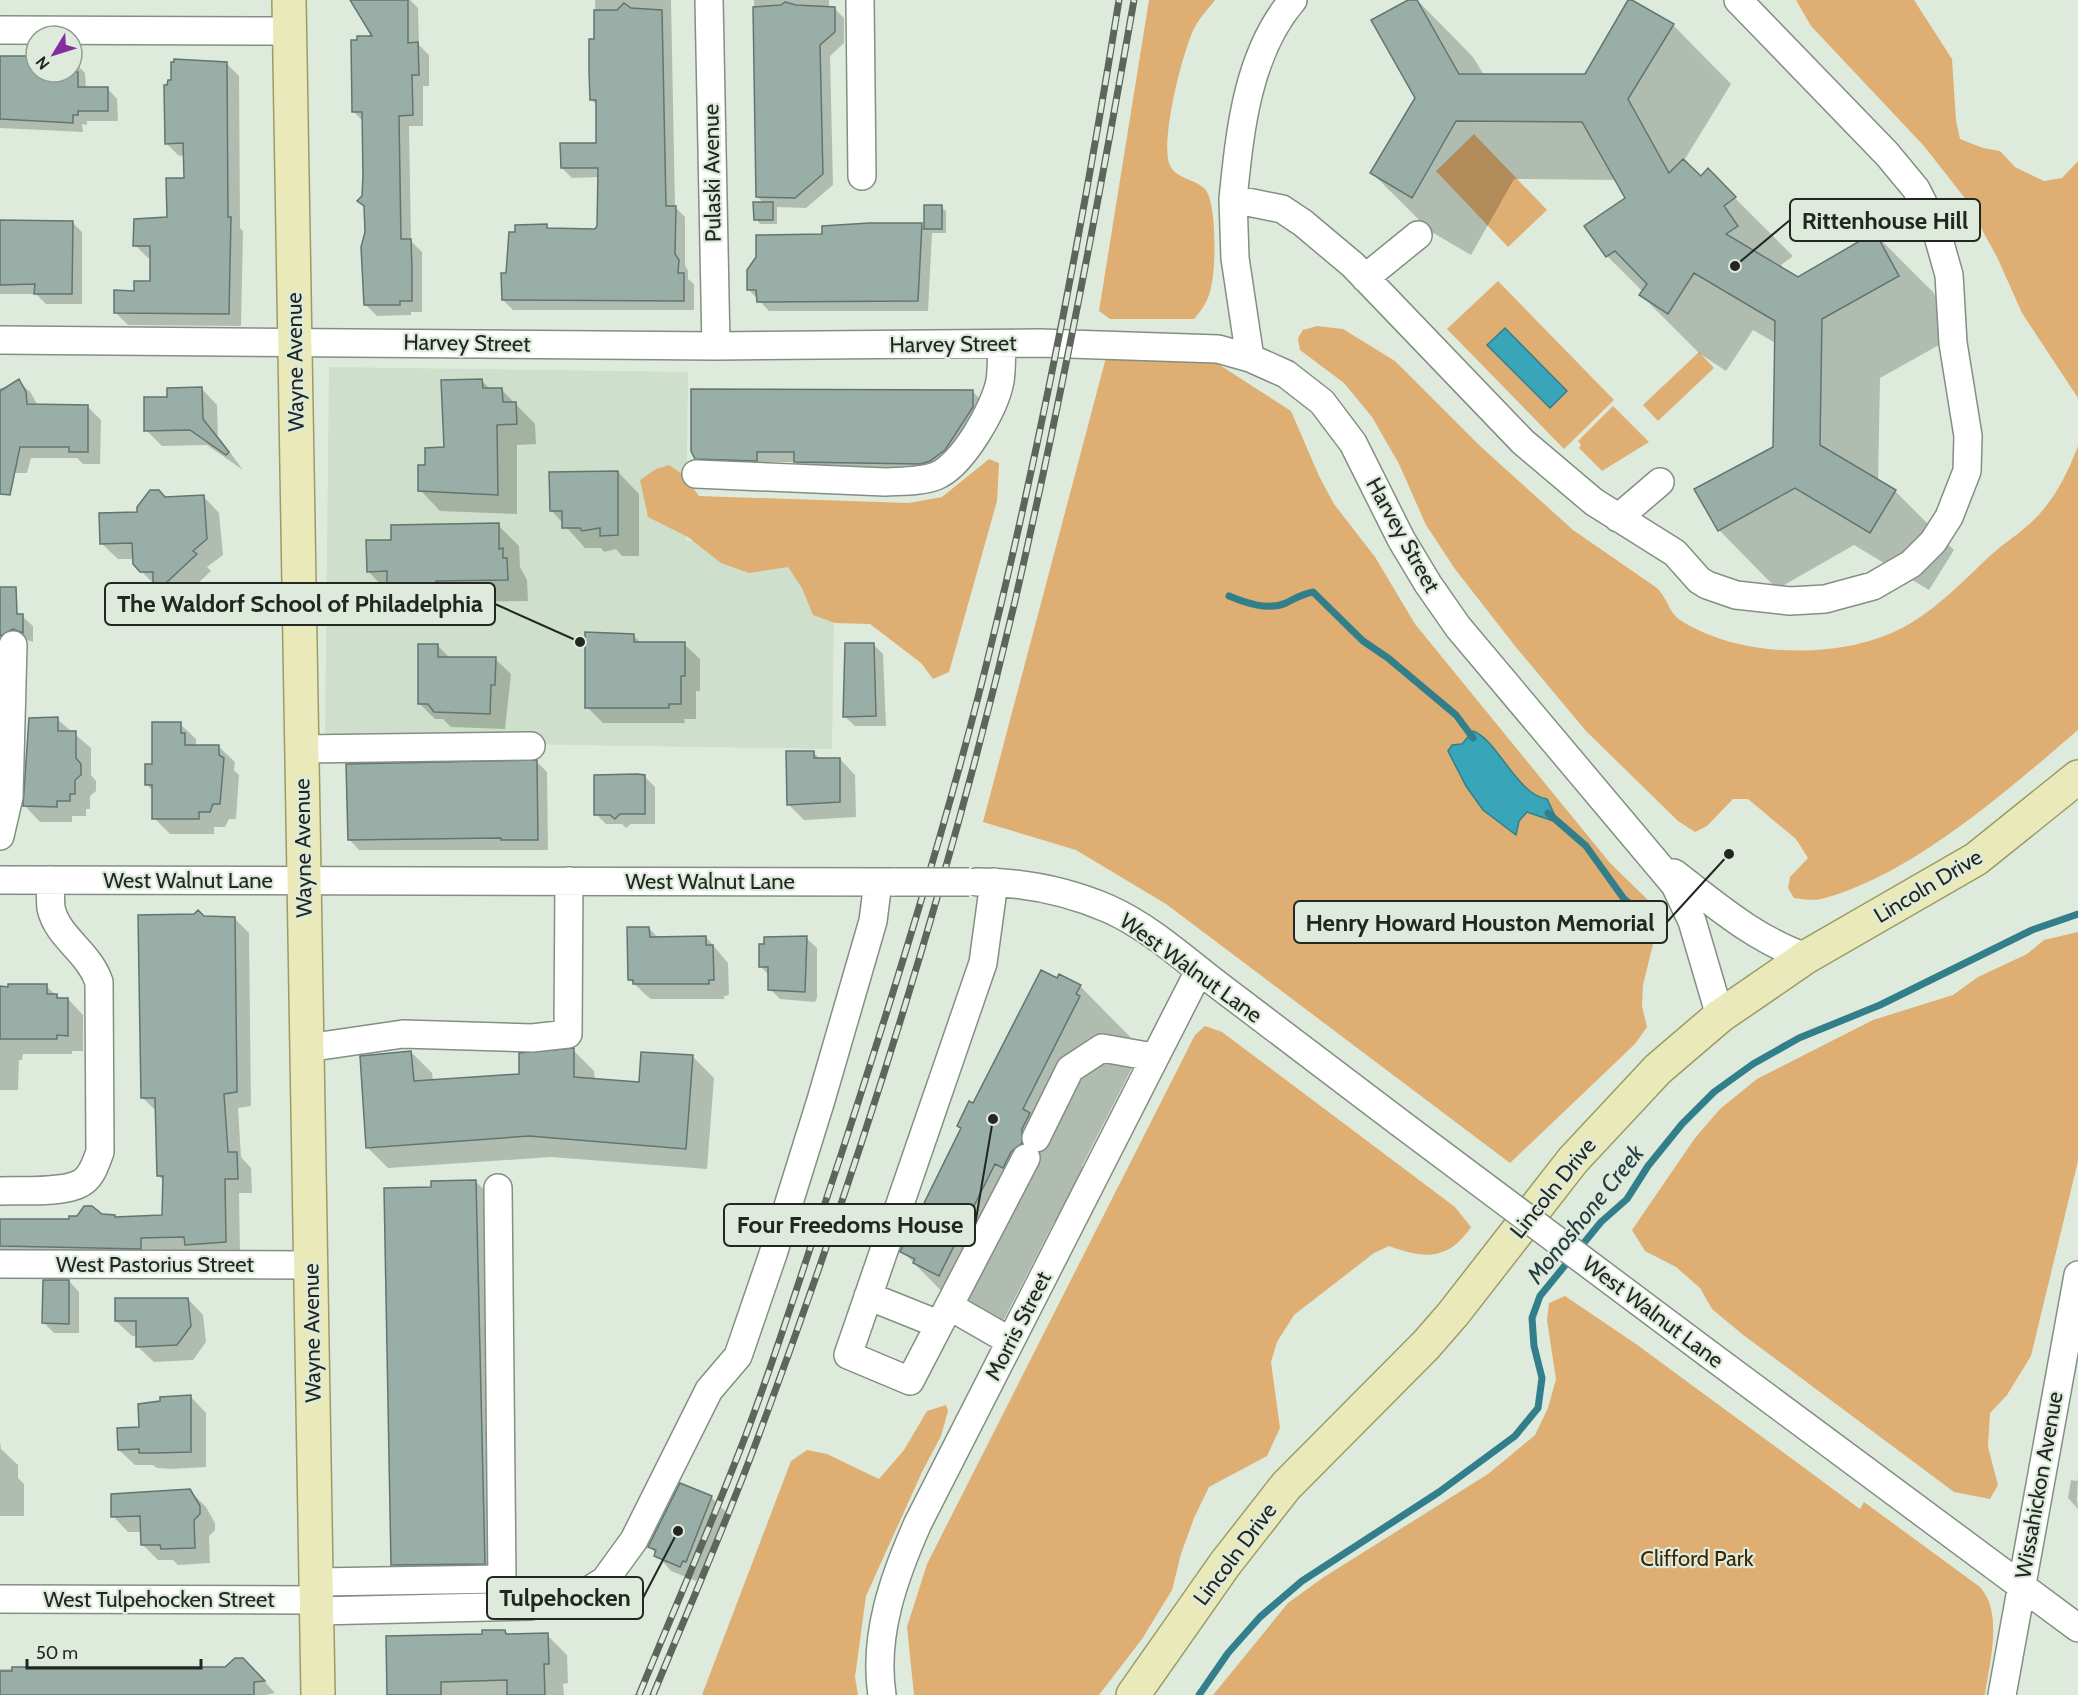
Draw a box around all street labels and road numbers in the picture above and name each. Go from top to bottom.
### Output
street label: Pulaski Avenue [697,104,727,242]
street label: Wayne Avenue [280,292,310,432]
street label: Harvey Street [403,328,531,358]
street label: Harvey Street [889,329,1017,359]
street label: Harvey Street [1360,473,1446,598]
street label: Wayne Avenue [288,778,318,918]
street label: Lincoln Drive [1869,843,1987,929]
street label: West Walnut Lane [103,867,273,894]
street label: West Walnut Lane [625,868,795,895]
street label: West Walnut Lane [1114,907,1268,1029]
street label: Lincoln Drive [1504,1132,1602,1244]
street label: West Walnut Lane [1577,1250,1729,1374]
street label: West Pastorius Street [56,1251,254,1278]
street label: Wayne Avenue [297,1263,327,1403]
street label: Morris Street [979,1266,1057,1385]
street label: Wissahickon Avenue [2009,1389,2069,1581]
street label: Lincoln Drive [1188,1497,1282,1611]
street label: West Tulpehocken Street [43,1586,275,1613]

